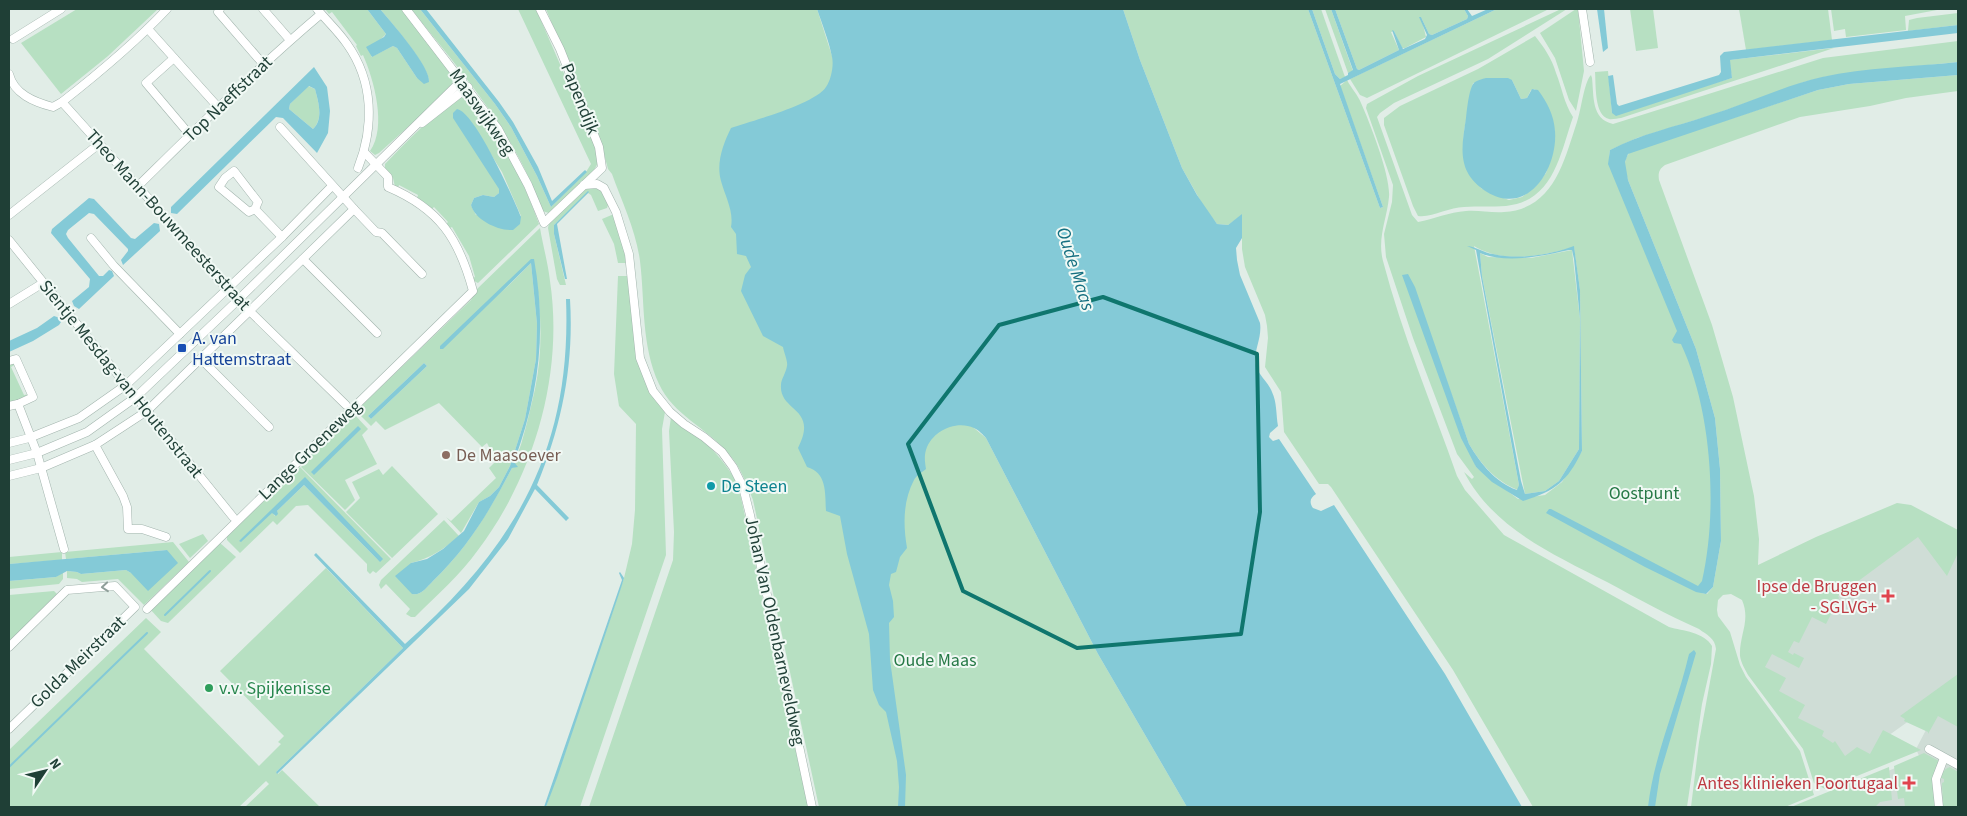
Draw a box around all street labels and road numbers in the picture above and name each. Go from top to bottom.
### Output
street label: Top Naeffstraat [178,50,278,148]
street label: Papendijk [554,60,606,139]
street label: Maaswijkweg [443,64,521,160]
street label: Theo Mann-Bouwmeesterstraat [80,124,256,316]
street label: Sientje Mesdag-van Houtenstraat [33,275,209,483]
street label: Lange Groeneweg [253,394,367,506]
street label: Johan Van Oldenbarneveldweg [738,514,812,748]
street label: Golda Meirstraat [25,610,131,714]

